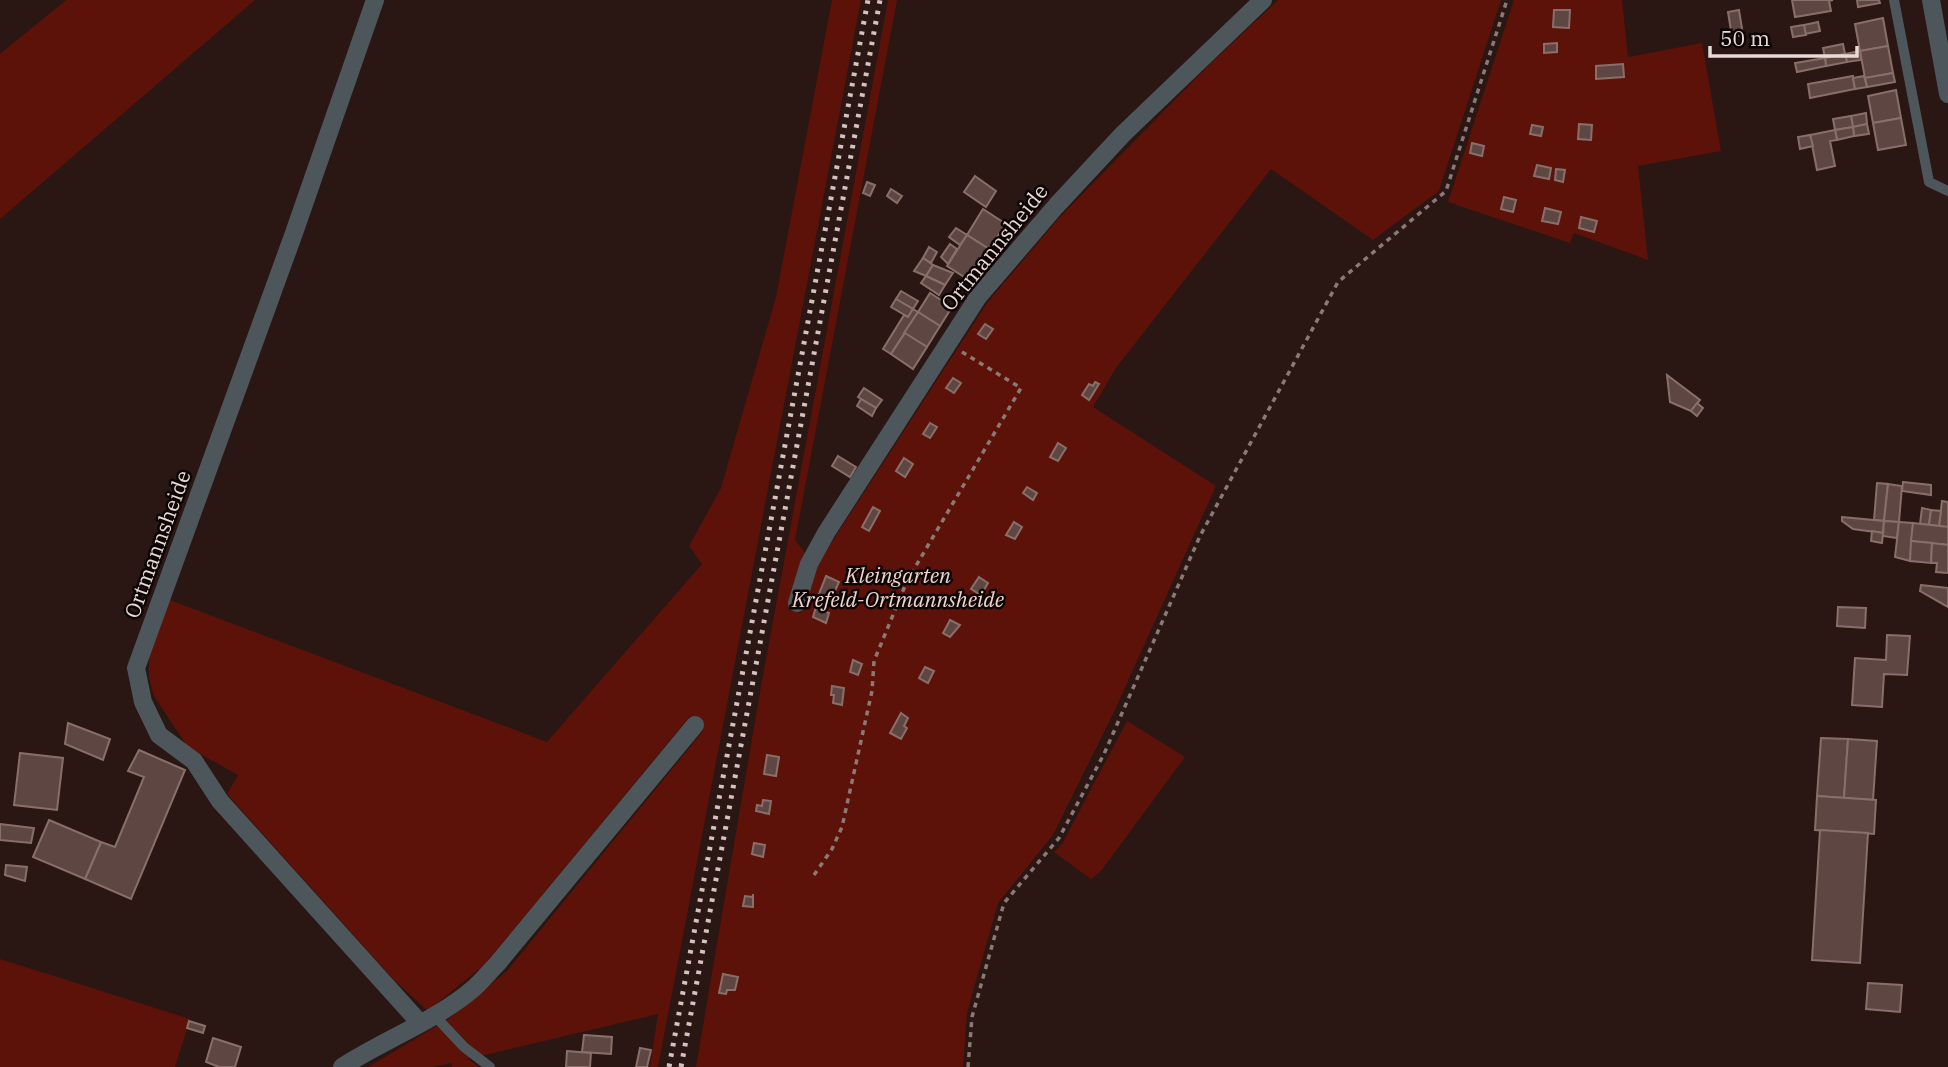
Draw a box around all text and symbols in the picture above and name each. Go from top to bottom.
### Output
scale bar [1710,14,1857,58]
text: 50 m [1720,24,1770,52]
street label: Ortmannsheide [934,178,1054,316]
street label: Ortmannsheide [117,466,197,622]
park label: Kleingarten Krefeld-Ortmannsheide [791,561,1005,613]

